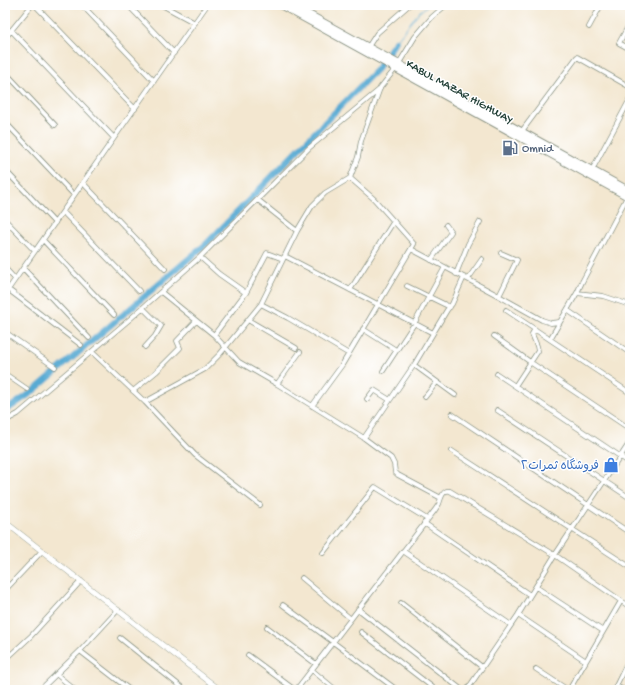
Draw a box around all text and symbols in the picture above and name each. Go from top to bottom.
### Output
street label: KABUL MAZAR HIGHWAY [403,57,515,128]
fuel station icon: Omnid [501,139,519,157]
place label: Omnid [522,143,554,157]
shop icon: فروشگاه ثمرات٢ [602,456,620,474]
place label: فروشگاه ثمرات٢ [521,458,599,474]

